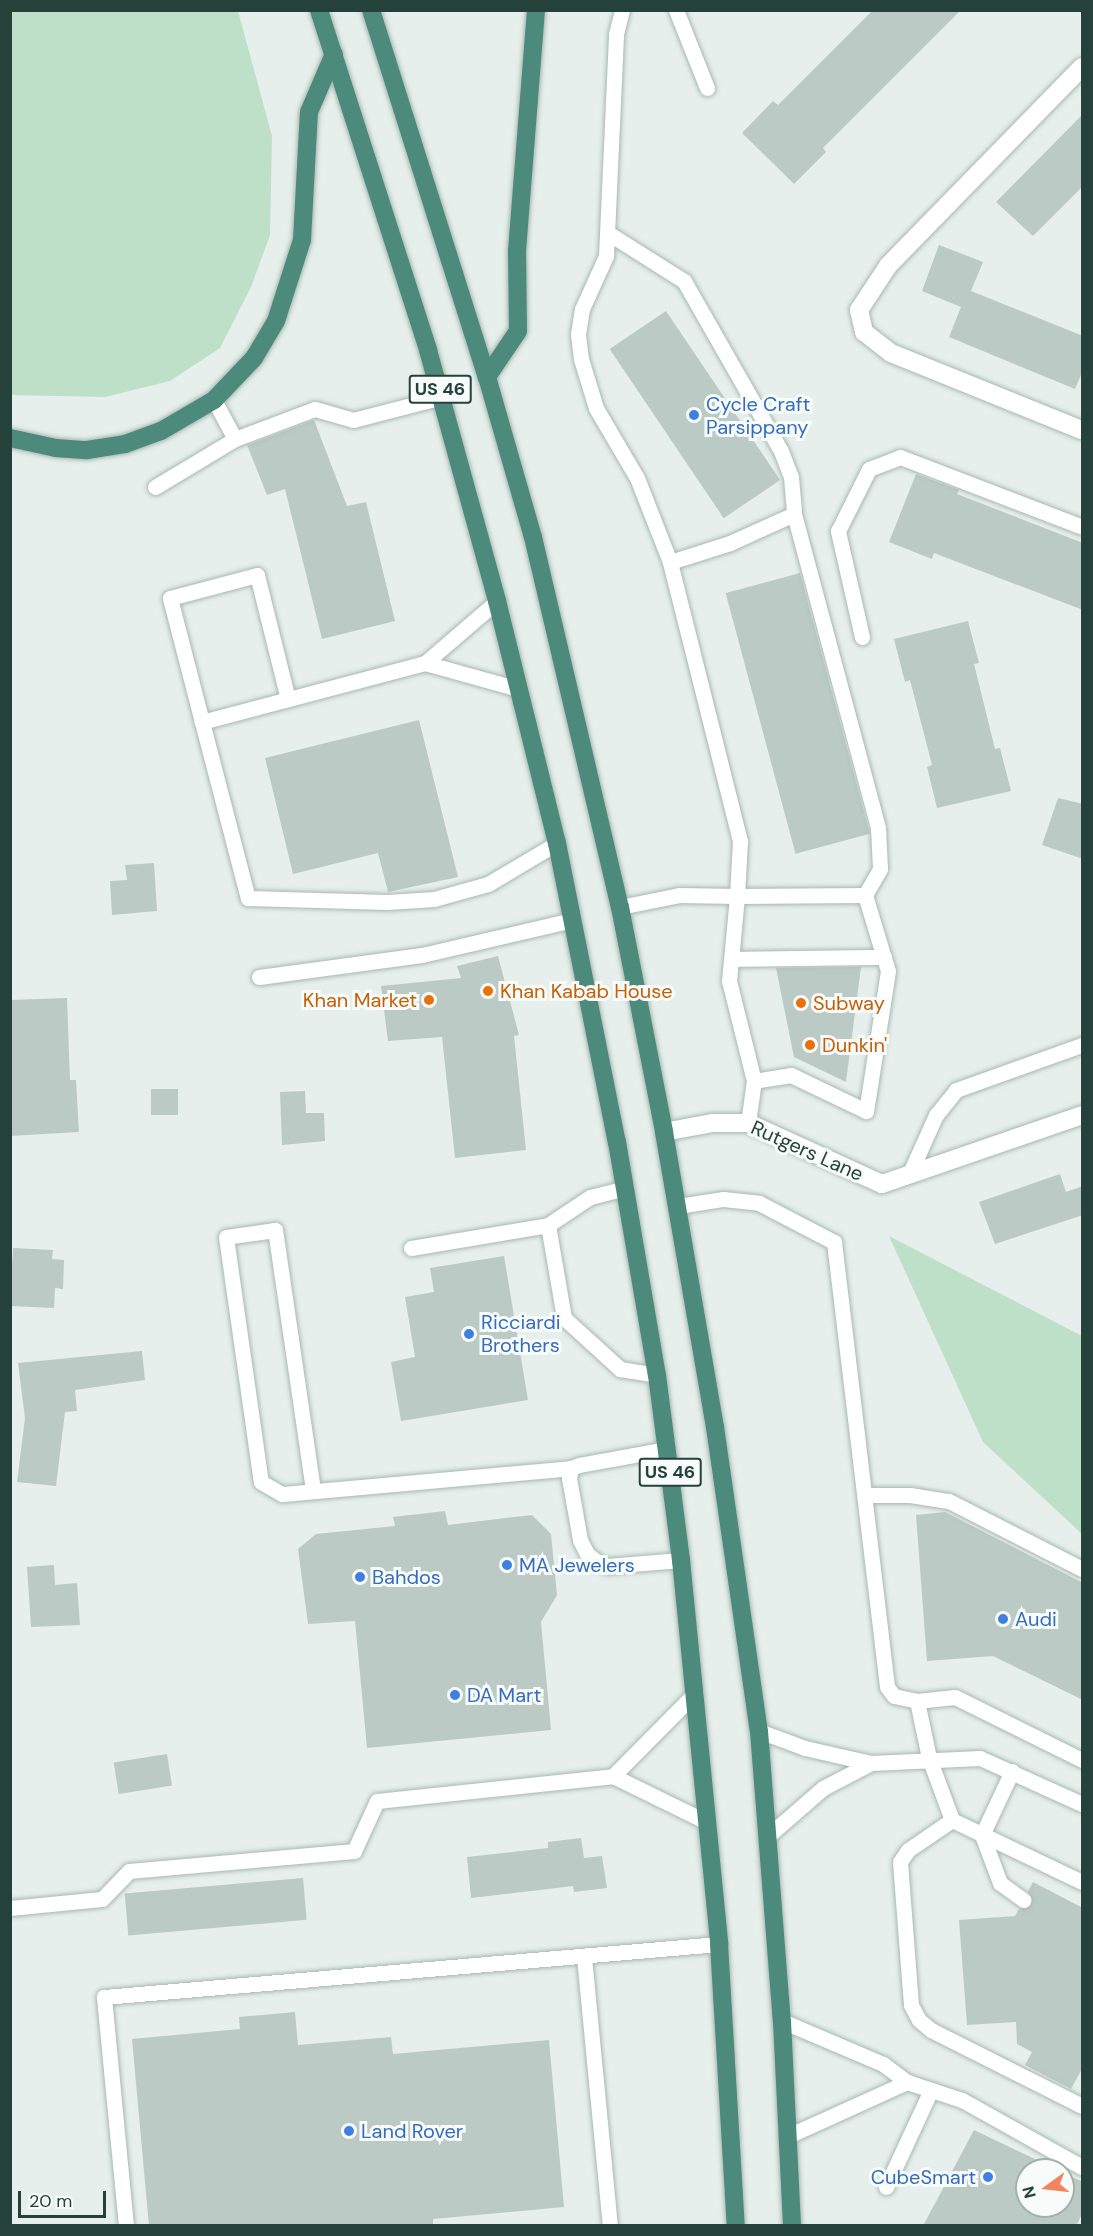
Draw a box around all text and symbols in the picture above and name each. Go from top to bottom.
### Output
road number: US 46 [408,374,472,404]
place label: Cycle Craft Parsippany [706,392,810,439]
marker: Cycle Craft Parsippany [687,408,701,422]
place label: Khan Kabab House [500,979,673,1003]
marker: Khan Kabab House [481,984,495,998]
place label: Khan Market [303,988,417,1012]
place label: Subway [813,991,885,1015]
marker: Khan Market [422,993,436,1007]
marker: Subway [794,996,808,1010]
place label: Dunkin' [822,1033,887,1057]
marker: Dunkin' [803,1038,817,1052]
street label: Rutgers Lane [747,1116,867,1186]
place label: Ricciardi Brothers [481,1310,561,1357]
marker: Ricciardi Brothers [462,1327,476,1341]
road number: US 46 [638,1457,702,1487]
place label: MA Jewelers [519,1553,635,1577]
marker: MA Jewelers [500,1558,514,1572]
place label: Bahdos [372,1565,441,1589]
marker: Bahdos [353,1570,367,1584]
place label: Audi [1015,1607,1057,1631]
marker: Audi [996,1612,1010,1626]
place label: DA Mart [467,1683,541,1707]
marker: DA Mart [448,1688,462,1702]
place label: Land Rover [361,2119,463,2143]
marker: Land Rover [342,2124,356,2138]
north arrow [1015,2158,1075,2218]
place label: CubeSmart [871,2165,976,2189]
marker: CubeSmart [981,2170,995,2184]
scale bar [21,2179,110,2217]
text: N [1017,2184,1041,2201]
text: 20 m [29,2189,72,2213]

